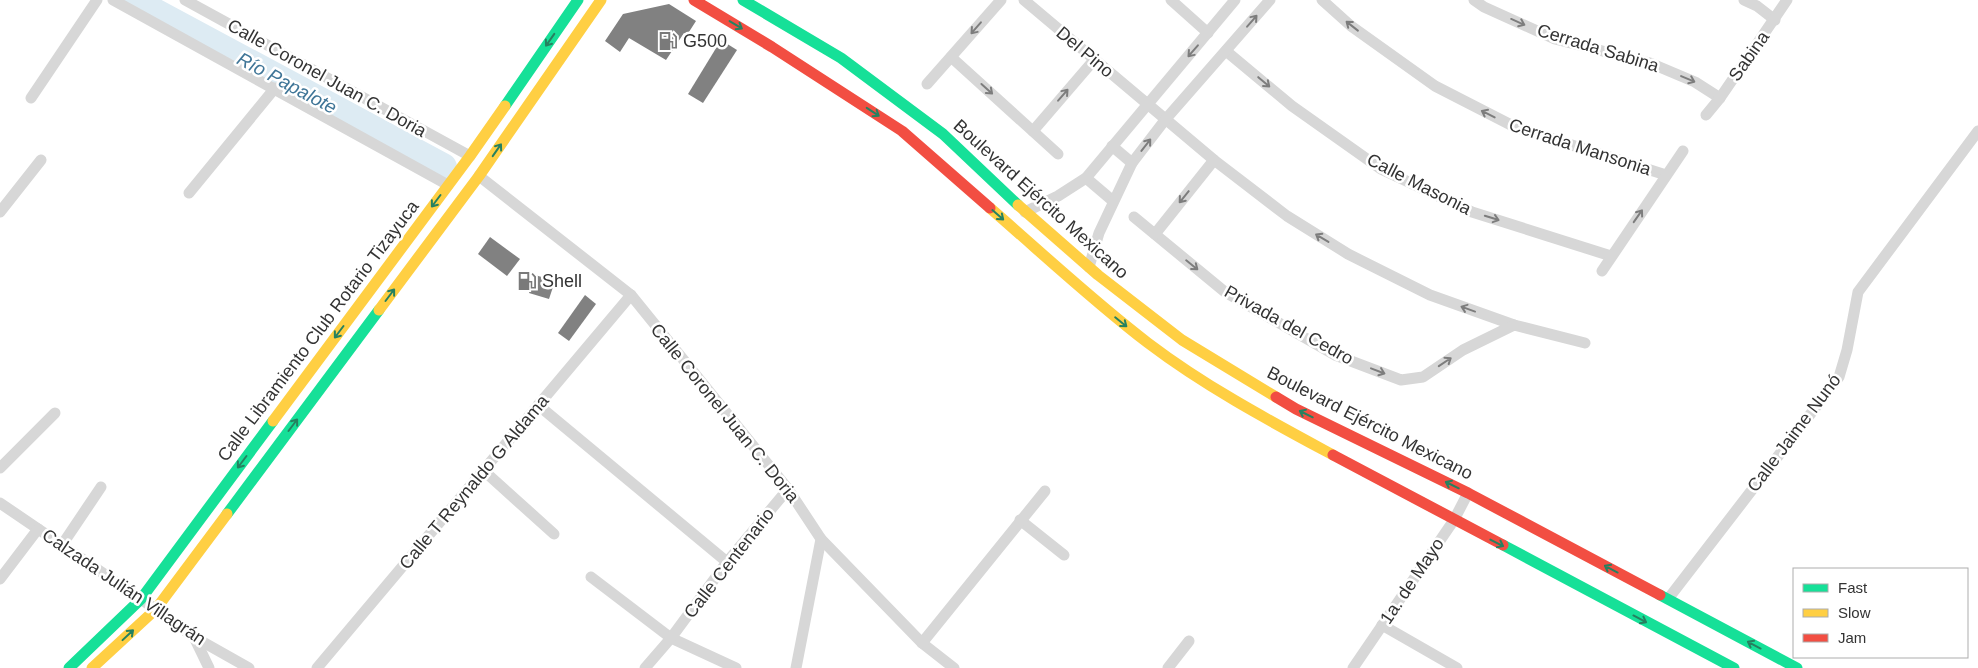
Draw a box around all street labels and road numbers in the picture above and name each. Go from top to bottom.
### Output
street label: Calle Coronel Juan C. Doria [224,15,431,142]
street label: Cerrada Sabina [1535,20,1662,76]
street label: Del Pino [1053,22,1117,82]
street label: Sabina [1725,27,1774,85]
street label: Boulevard Ejército Mexicano [950,115,1132,283]
street label: Cerrada Mansonia [1506,115,1654,180]
street label: Calle Masonia [1364,149,1475,219]
street label: Calle Libramiento Club Rotario Tizayuca [213,196,423,465]
street label: Privada del Cedro [1221,281,1357,369]
street label: Calle Coronel Juan C. Doria [647,320,804,507]
street label: Boulevard Ejército Mexicano [1264,362,1476,484]
street label: Calle Jaime Nunó [1743,370,1845,496]
street label: Calle T Reynaldo G Aldama [395,390,553,573]
street label: Calle Centenario [680,504,778,622]
street label: Calzada Julián Villagrán [38,525,210,649]
street label: 1a. de Mayo [1376,534,1448,628]

